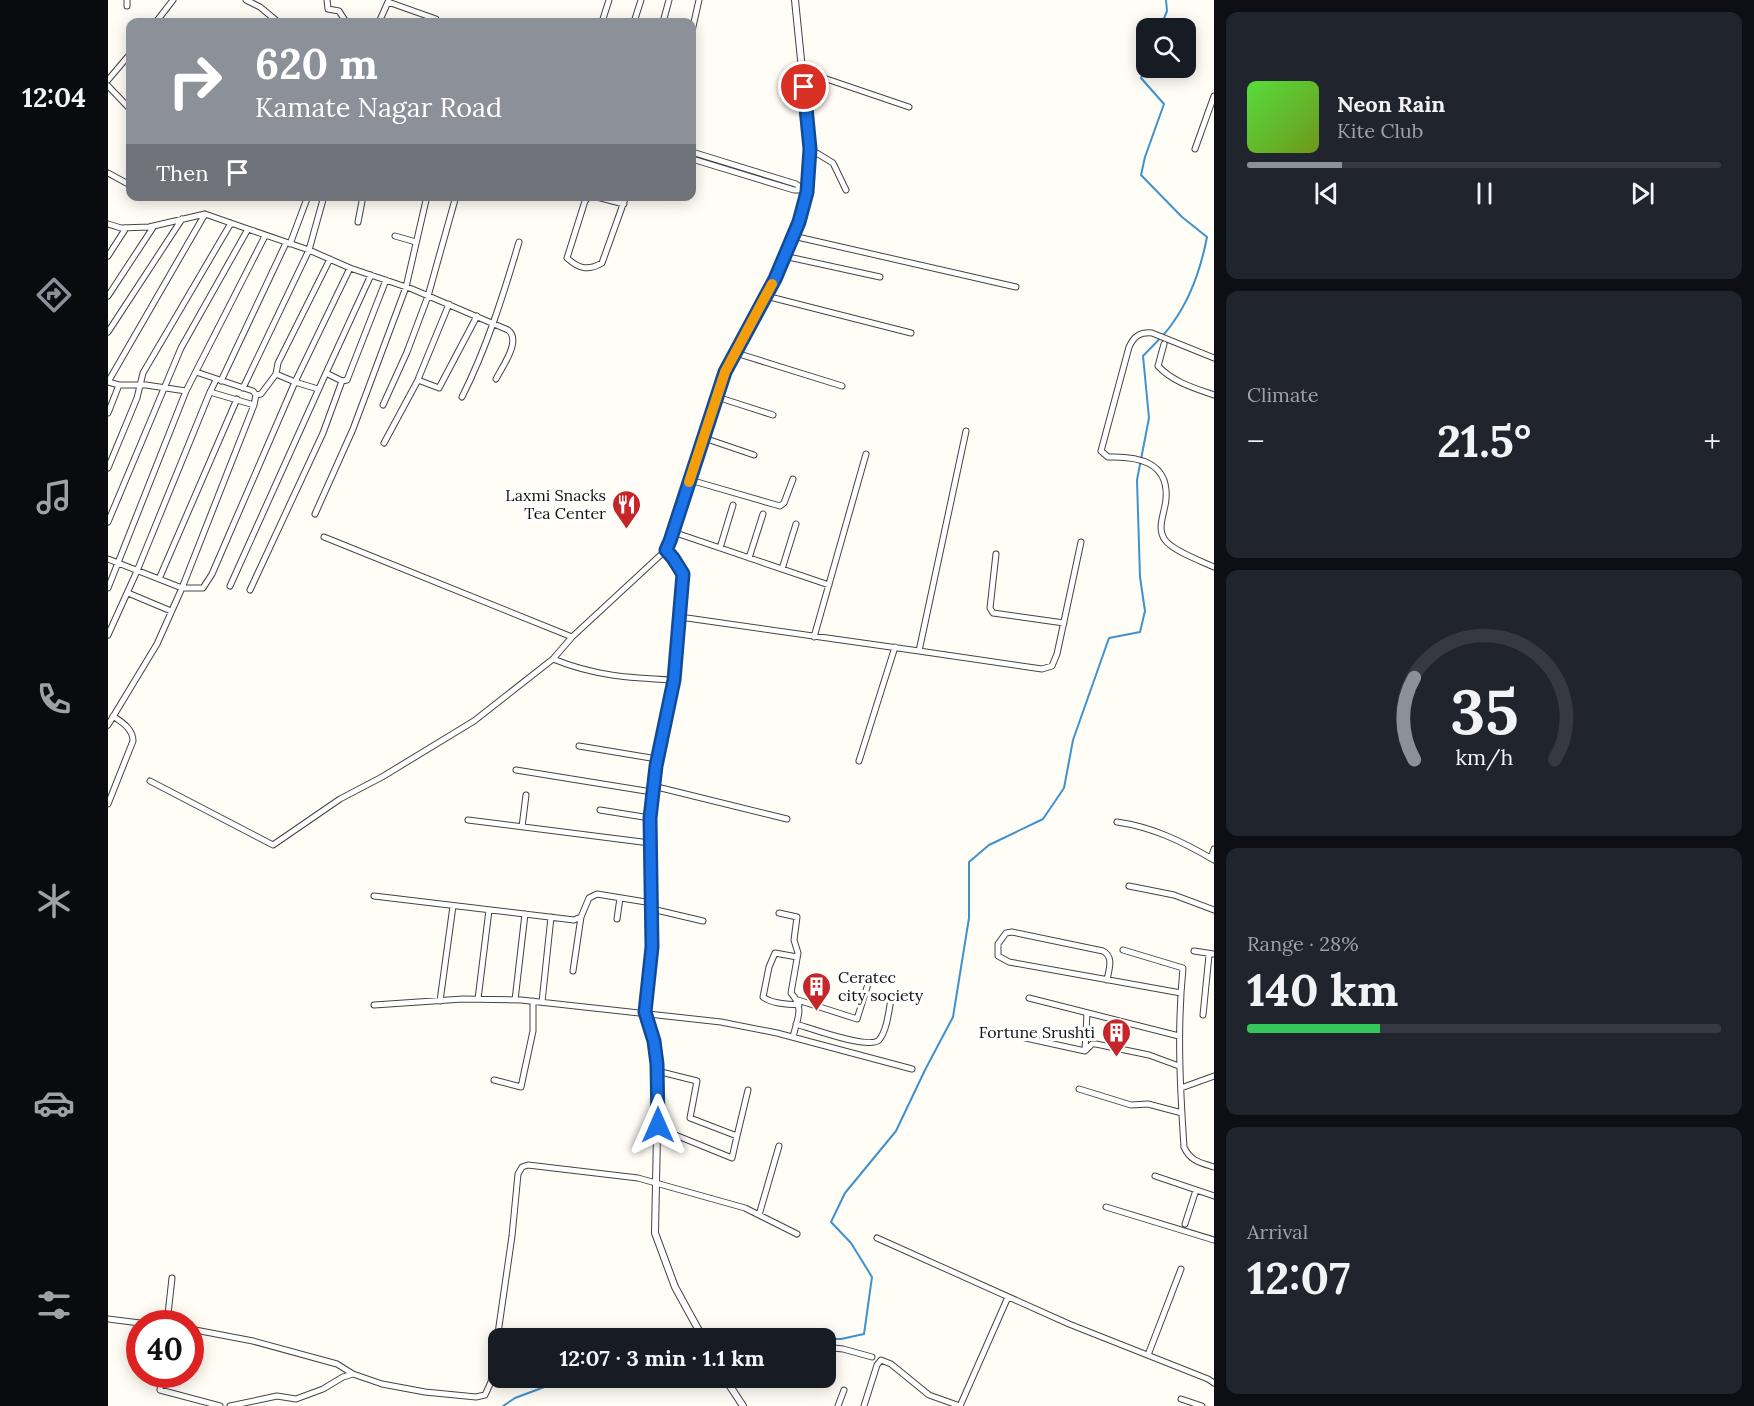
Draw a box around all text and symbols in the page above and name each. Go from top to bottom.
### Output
map controls [1136,18,1196,78]
button: search [1136,18,1196,78]
text: 620 m [255,37,378,91]
icon: right [156,42,234,120]
pin [778,61,829,112]
icon: arrive [787,70,820,103]
text: 12:04 [22,80,86,114]
text: Kamate Nagar Road [255,90,502,124]
text: Neon Rain [1337,90,1445,118]
text: Kite Club [1337,118,1423,143]
icon: arrive [221,156,254,189]
text: Then [156,159,209,187]
icon: previous [1310,177,1343,210]
icon: pause [1468,177,1501,210]
icon: next [1626,177,1659,210]
icon: directions [33,274,75,316]
text: Climate [1247,382,1319,407]
text: 21.5° [1437,412,1531,469]
text: − [1247,420,1265,462]
text: + [1703,420,1721,462]
icon: music [33,476,75,518]
place label: Laxmi Snacks Tea Center [505,485,606,523]
restaurant icon: Laxmi Snacks Tea Center [611,488,643,530]
text: 35 [1450,671,1518,751]
icon: phone [33,678,75,720]
text: km/h [1455,743,1513,771]
icon: climate [33,880,75,922]
text: Range · 28% [1247,931,1359,956]
text: 140 km [1247,961,1398,1018]
place label: Ceratec city society [838,967,924,1005]
building icon: Ceratec city society [801,970,833,1012]
building icon: Fortune Srushti [1100,1016,1132,1058]
place label: Fortune Srushti [979,1022,1095,1042]
icon: car [33,1082,75,1124]
position arrow [626,1093,690,1157]
text: Arrival [1247,1219,1308,1244]
text: 12:07 [1247,1249,1350,1306]
icon: filters [33,1284,75,1326]
speed limit sign: 40 [126,1310,204,1388]
text: 12:07 · 3 min · 1.1 km [559,1344,765,1372]

